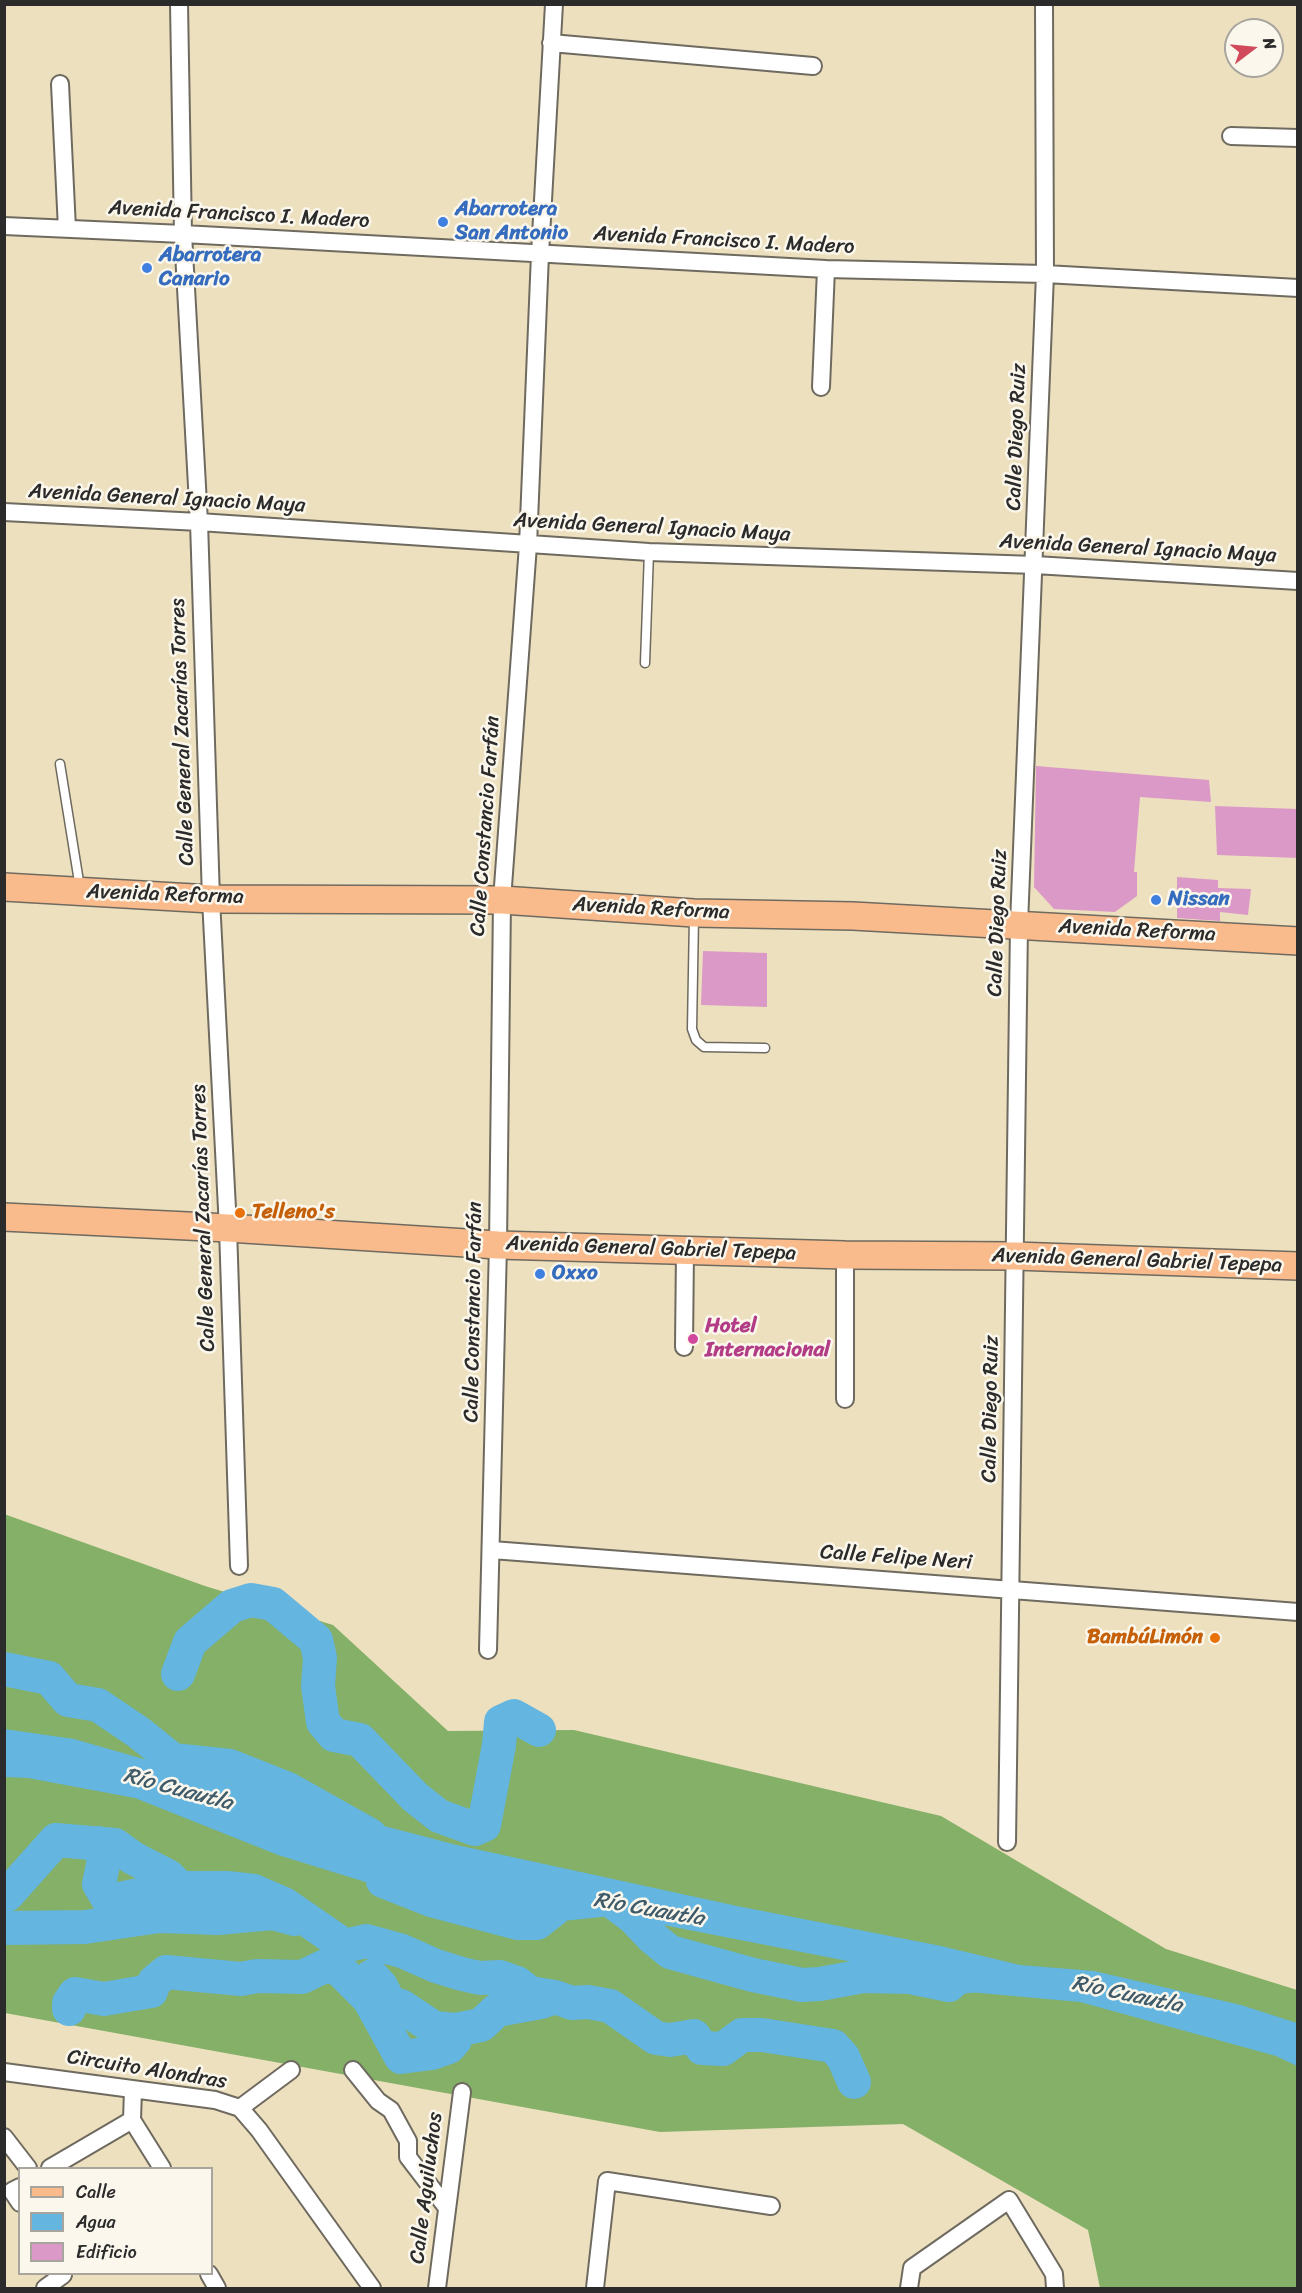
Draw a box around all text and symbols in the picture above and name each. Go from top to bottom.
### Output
north arrow [1224,18,1284,78]
text: N [1254,34,1285,53]
street label: Avenida Francisco I. Madero [108,196,370,234]
place label: Abarrotera San Antonio [455,197,568,247]
marker: Abarrotera San Antonio [436,215,450,229]
street label: Avenida Francisco I. Madero [593,222,855,260]
place label: Abarrotera Canario [159,243,261,293]
marker: Abarrotera Canario [140,261,154,275]
street label: Calle Diego Ruiz [1002,363,1032,511]
street label: Avenida General Ignacio Maya [28,479,306,519]
street label: Avenida General Ignacio Maya [513,508,791,548]
street label: Avenida General Ignacio Maya [999,529,1277,569]
street label: Calle General Zacarías Torres [166,598,200,866]
street label: Calle Constancio Farfán [466,715,506,937]
street label: Calle Diego Ruiz [983,849,1013,997]
street label: Avenida Reforma [86,880,244,910]
place label: Nissan [1168,887,1230,913]
street label: Avenida Reforma [572,892,730,926]
marker: Nissan [1149,893,1163,907]
street label: Avenida Reforma [1058,914,1216,948]
street label: Calle General Zacarías Torres [187,1084,221,1352]
place label: Telleno's [252,1200,335,1226]
street label: Calle Constancio Farfán [459,1201,489,1423]
marker: Telleno's [233,1206,247,1220]
street label: Avenida General Gabriel Tepepa [505,1231,797,1267]
street label: Avenida General Gabriel Tepepa [991,1243,1283,1279]
place label: Oxxo [552,1261,598,1287]
marker: Oxxo [533,1267,547,1281]
place label: Hotel Internacional [705,1314,830,1364]
marker: Hotel Internacional [686,1332,700,1346]
street label: Calle Diego Ruiz [977,1335,1005,1483]
street label: Calle Felipe Neri [819,1540,973,1576]
place label: BambúLimón [1087,1625,1203,1651]
marker: BambúLimón [1208,1631,1222,1645]
water label: Río Cuautla [121,1763,235,1817]
water label: Río Cuautla [592,1887,706,1933]
water label: Río Cuautla [1070,1970,1184,2020]
street label: Circuito Alondras [65,2045,229,2095]
street label: Calle Aguiluchos [405,2111,449,2265]
legend [18,2167,213,2275]
text: Calle [76,2176,116,2208]
text: Agua [76,2206,116,2238]
text: Edificio [76,2236,137,2268]

